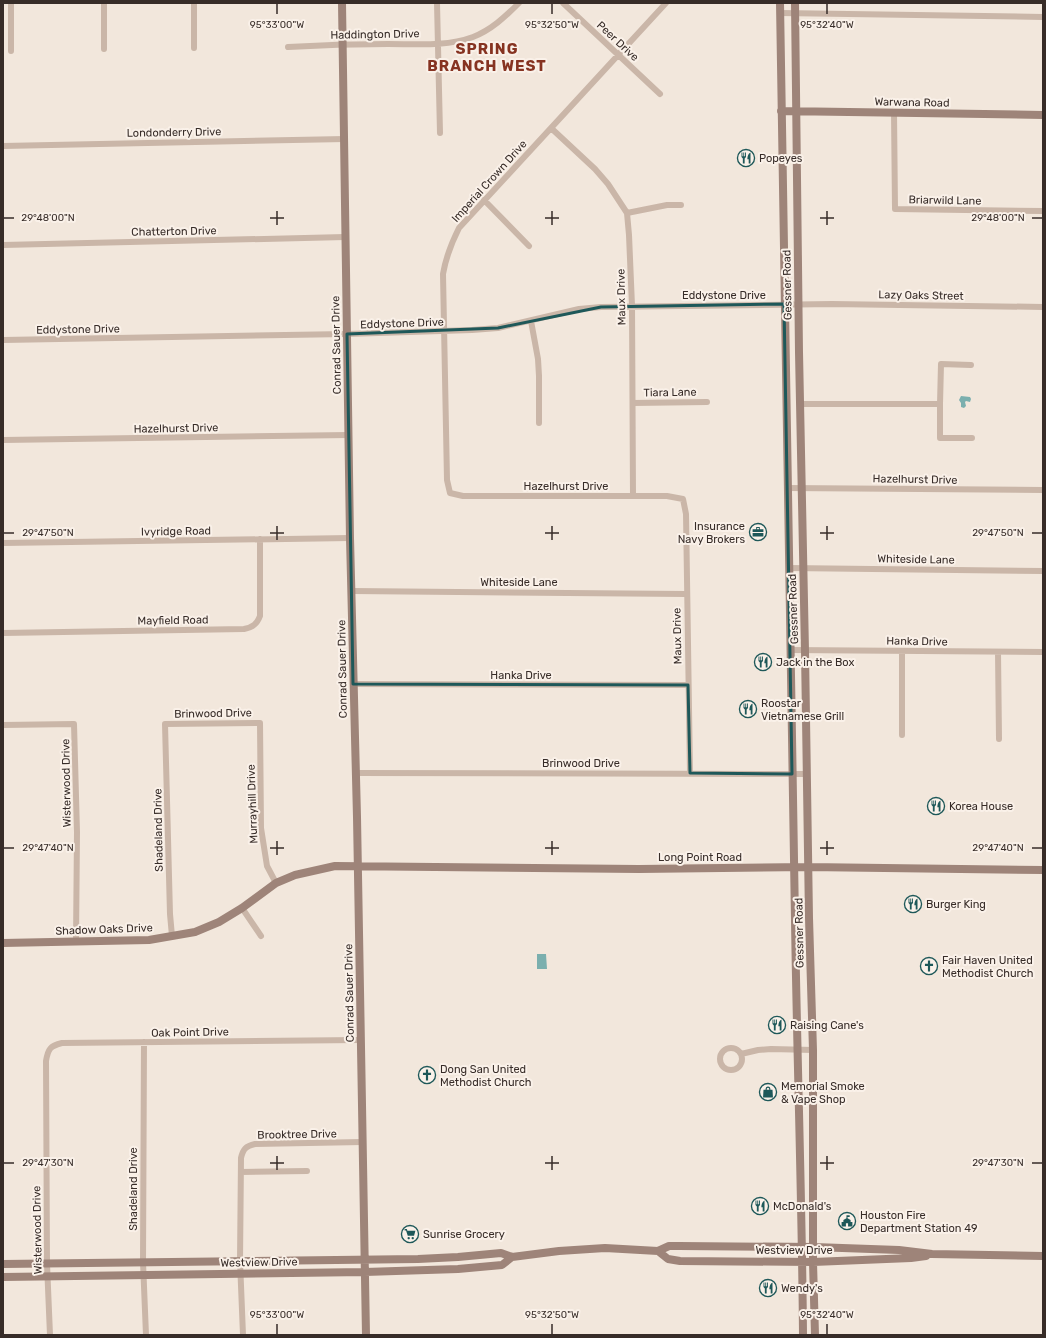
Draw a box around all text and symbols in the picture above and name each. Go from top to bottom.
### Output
text: 95°33'00"W [250,19,304,31]
text: 95°32'50"W [525,19,579,31]
street label: Peer Drive [594,19,641,64]
text: 95°32'40"W [800,19,854,31]
street label: Haddington Drive [330,27,420,42]
district label: SPRING BRANCH WEST [427,40,547,75]
street label: Warwana Road [874,95,950,110]
street label: Londonderry Drive [127,125,221,140]
street label: Imperial Crown Drive [449,138,530,225]
restaurant icon: Popeyes [736,148,756,168]
place label: Popeyes [759,152,803,165]
street label: Briarwild Lane [908,193,982,208]
text: 29°48'00"N [21,212,75,224]
text: 29°48'00"N [971,212,1025,224]
street label: Chatterton Drive [131,224,217,239]
street label: Gessner Road [780,250,795,320]
street label: Maux Drive [615,269,628,325]
street label: Lazy Oaks Street [878,288,965,303]
street label: Eddystone Drive [682,289,766,302]
street label: Conrad Sauer Drive [329,296,344,394]
street label: Eddystone Drive [360,316,444,331]
street label: Eddystone Drive [36,322,120,337]
street label: Tiara Lane [643,386,697,399]
street label: Hazelhurst Drive [133,421,219,436]
street label: Hazelhurst Drive [872,472,958,487]
street label: Hazelhurst Drive [524,480,608,493]
place label: Insurance Navy Brokers [678,520,745,546]
office icon: Insurance Navy Brokers [748,522,768,542]
street label: Ivyridge Road [141,524,211,539]
text: 29°47'50"N [22,527,74,539]
text: 29°47'50"N [972,527,1024,539]
street label: Whiteside Lane [877,552,955,567]
street label: Gessner Road [786,574,801,644]
street label: Whiteside Lane [480,576,558,589]
street label: Maux Drive [671,608,684,664]
street label: Mayfield Road [137,613,209,628]
street label: Conrad Sauer Drive [335,620,350,718]
street label: Hanka Drive [886,634,948,649]
restaurant icon: Jack in the Box [753,652,773,672]
place label: Jack in the Box [776,656,854,669]
street label: Hanka Drive [490,669,552,682]
place label: Roostar Vietnamese Grill [761,697,844,723]
restaurant icon: Roostar Vietnamese Grill [738,699,758,719]
street label: Brinwood Drive [174,706,252,721]
street label: Wisterwood Drive [59,739,74,827]
street label: Brinwood Drive [542,757,620,770]
street label: Murrayhill Drive [245,764,260,844]
street label: Shadeland Drive [151,788,166,872]
restaurant icon: Korea House [926,796,946,816]
place label: Korea House [949,800,1013,813]
text: 29°47'40"N [22,842,74,854]
text: 29°47'40"N [972,842,1024,854]
street label: Long Point Road [658,851,742,864]
restaurant icon: Burger King [903,894,923,914]
street label: Gessner Road [792,898,807,968]
place label: Burger King [926,898,986,911]
street label: Shadow Oaks Drive [55,921,153,938]
street label: Conrad Sauer Drive [342,944,357,1042]
place label: Fair Haven United Methodist Church [942,954,1033,980]
church icon: Fair Haven United Methodist Church [919,956,939,976]
restaurant icon: Raising Cane's [767,1015,787,1035]
place label: Raising Cane's [790,1019,864,1032]
street label: Oak Point Drive [151,1025,229,1040]
place label: Dong San United Methodist Church [440,1063,531,1089]
church icon: Dong San United Methodist Church [417,1065,437,1085]
place label: Memorial Smoke & Vape Shop [781,1080,865,1106]
shop icon: Memorial Smoke & Vape Shop [758,1082,778,1102]
street label: Brooktree Drive [257,1127,337,1142]
street label: Shadeland Drive [127,1147,140,1231]
text: 29°47'30"N [22,1157,74,1169]
text: 29°47'30"N [972,1157,1024,1169]
street label: Wisterwood Drive [30,1186,45,1274]
restaurant icon: McDonald's [750,1196,770,1216]
place label: McDonald's [773,1200,832,1213]
place label: Houston Fire Department Station 49 [860,1209,977,1235]
public building icon: Houston Fire Department Station 49 [837,1211,857,1231]
supermarket icon: Sunrise Grocery [400,1224,420,1244]
place label: Sunrise Grocery [423,1228,505,1241]
street label: Westview Drive [755,1244,833,1257]
street label: Westview Drive [220,1255,298,1270]
restaurant icon: Wendy's [758,1278,778,1298]
place label: Wendy's [781,1282,823,1295]
text: 95°33'00"W [250,1309,304,1321]
text: 95°32'50"W [525,1309,579,1321]
text: 95°32'40"W [800,1309,854,1321]

